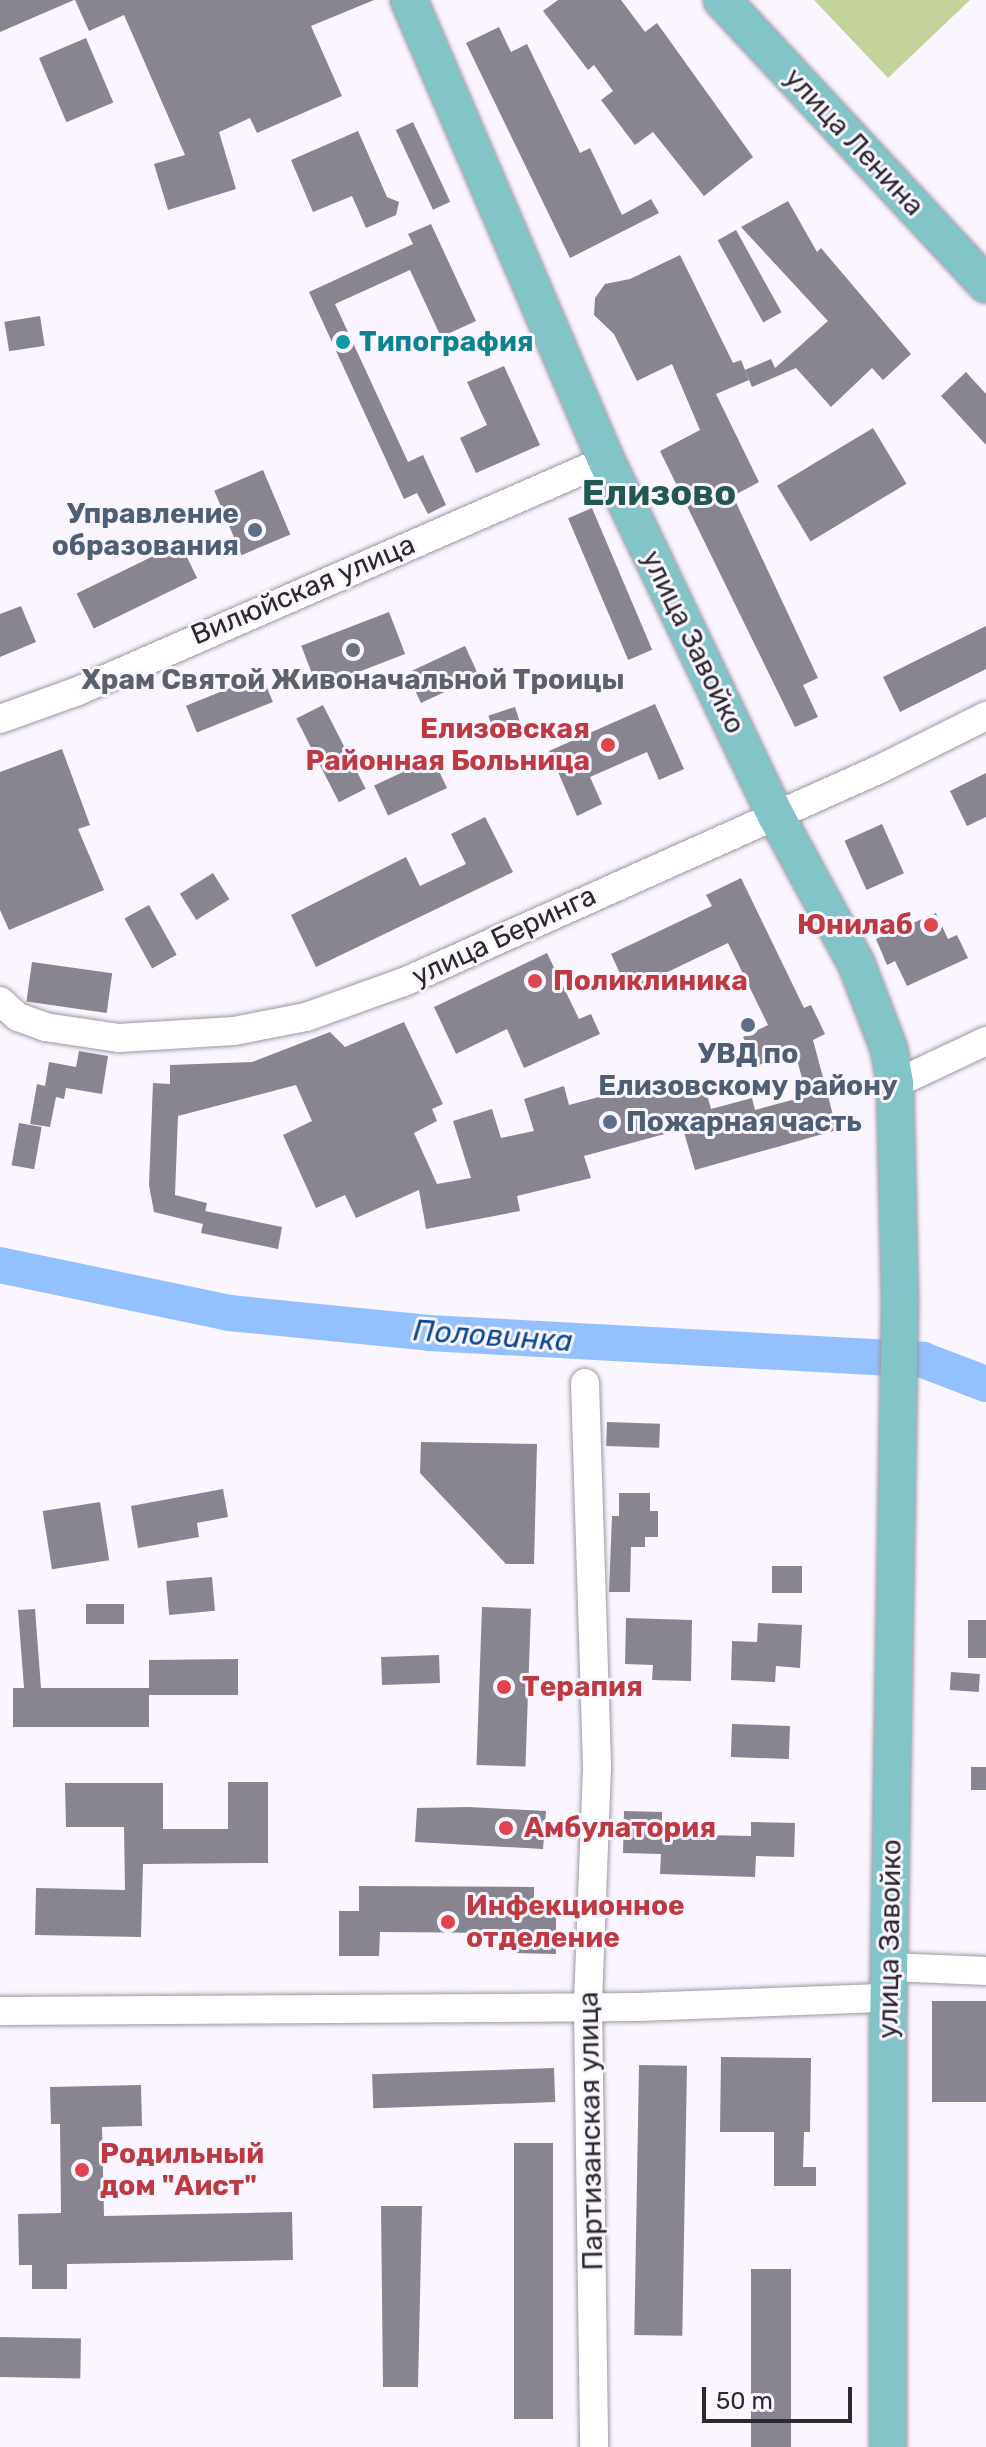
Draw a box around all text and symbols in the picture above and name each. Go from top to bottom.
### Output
street label: улица Ленина [777,61,931,223]
place label: Типография [359,325,534,359]
marker: Типография [334,333,352,351]
district label: Елизово [582,471,736,515]
place label: Управление образования [52,497,239,563]
marker: Управление образования [246,521,264,539]
street label: Вилюйская улица [186,528,420,652]
street label: улица Завойко [634,545,752,739]
marker: Храм Святой Живоначальной Троицы [344,641,362,659]
place label: Храм Святой Живоначальной Троицы [82,663,624,697]
place label: Елизовская Районная Больница [305,712,590,778]
marker: Елизовская Районная Больница [597,734,619,756]
street label: улица Беринга [407,879,601,993]
place label: Юнилаб [797,908,913,942]
marker: Юнилаб [920,914,942,936]
place label: Поликлиника [553,964,748,998]
marker: Поликлиника [524,970,546,992]
marker: УВД по Елизовскому району [739,1016,757,1034]
place label: УВД по Елизовскому району [598,1037,898,1103]
place label: Пожарная часть [626,1105,862,1139]
marker: Пожарная часть [601,1113,619,1131]
water label: Половинка [412,1312,574,1360]
place label: Терапия [522,1670,643,1704]
marker: Терапия [493,1676,515,1698]
place label: Амбулатория [524,1811,716,1845]
marker: Амбулатория [495,1817,517,1839]
street label: улица Завойко [871,1839,909,2039]
place label: Инфекционное отделение [466,1889,685,1955]
marker: Инфекционное отделение [437,1911,459,1933]
street label: Партизанская улица [572,1991,610,2271]
place label: Родильный дом "Аист" [100,2137,264,2203]
marker: Родильный дом "Аист" [71,2159,93,2181]
scale bar [706,2371,856,2421]
text: 50 m [716,2387,773,2415]

